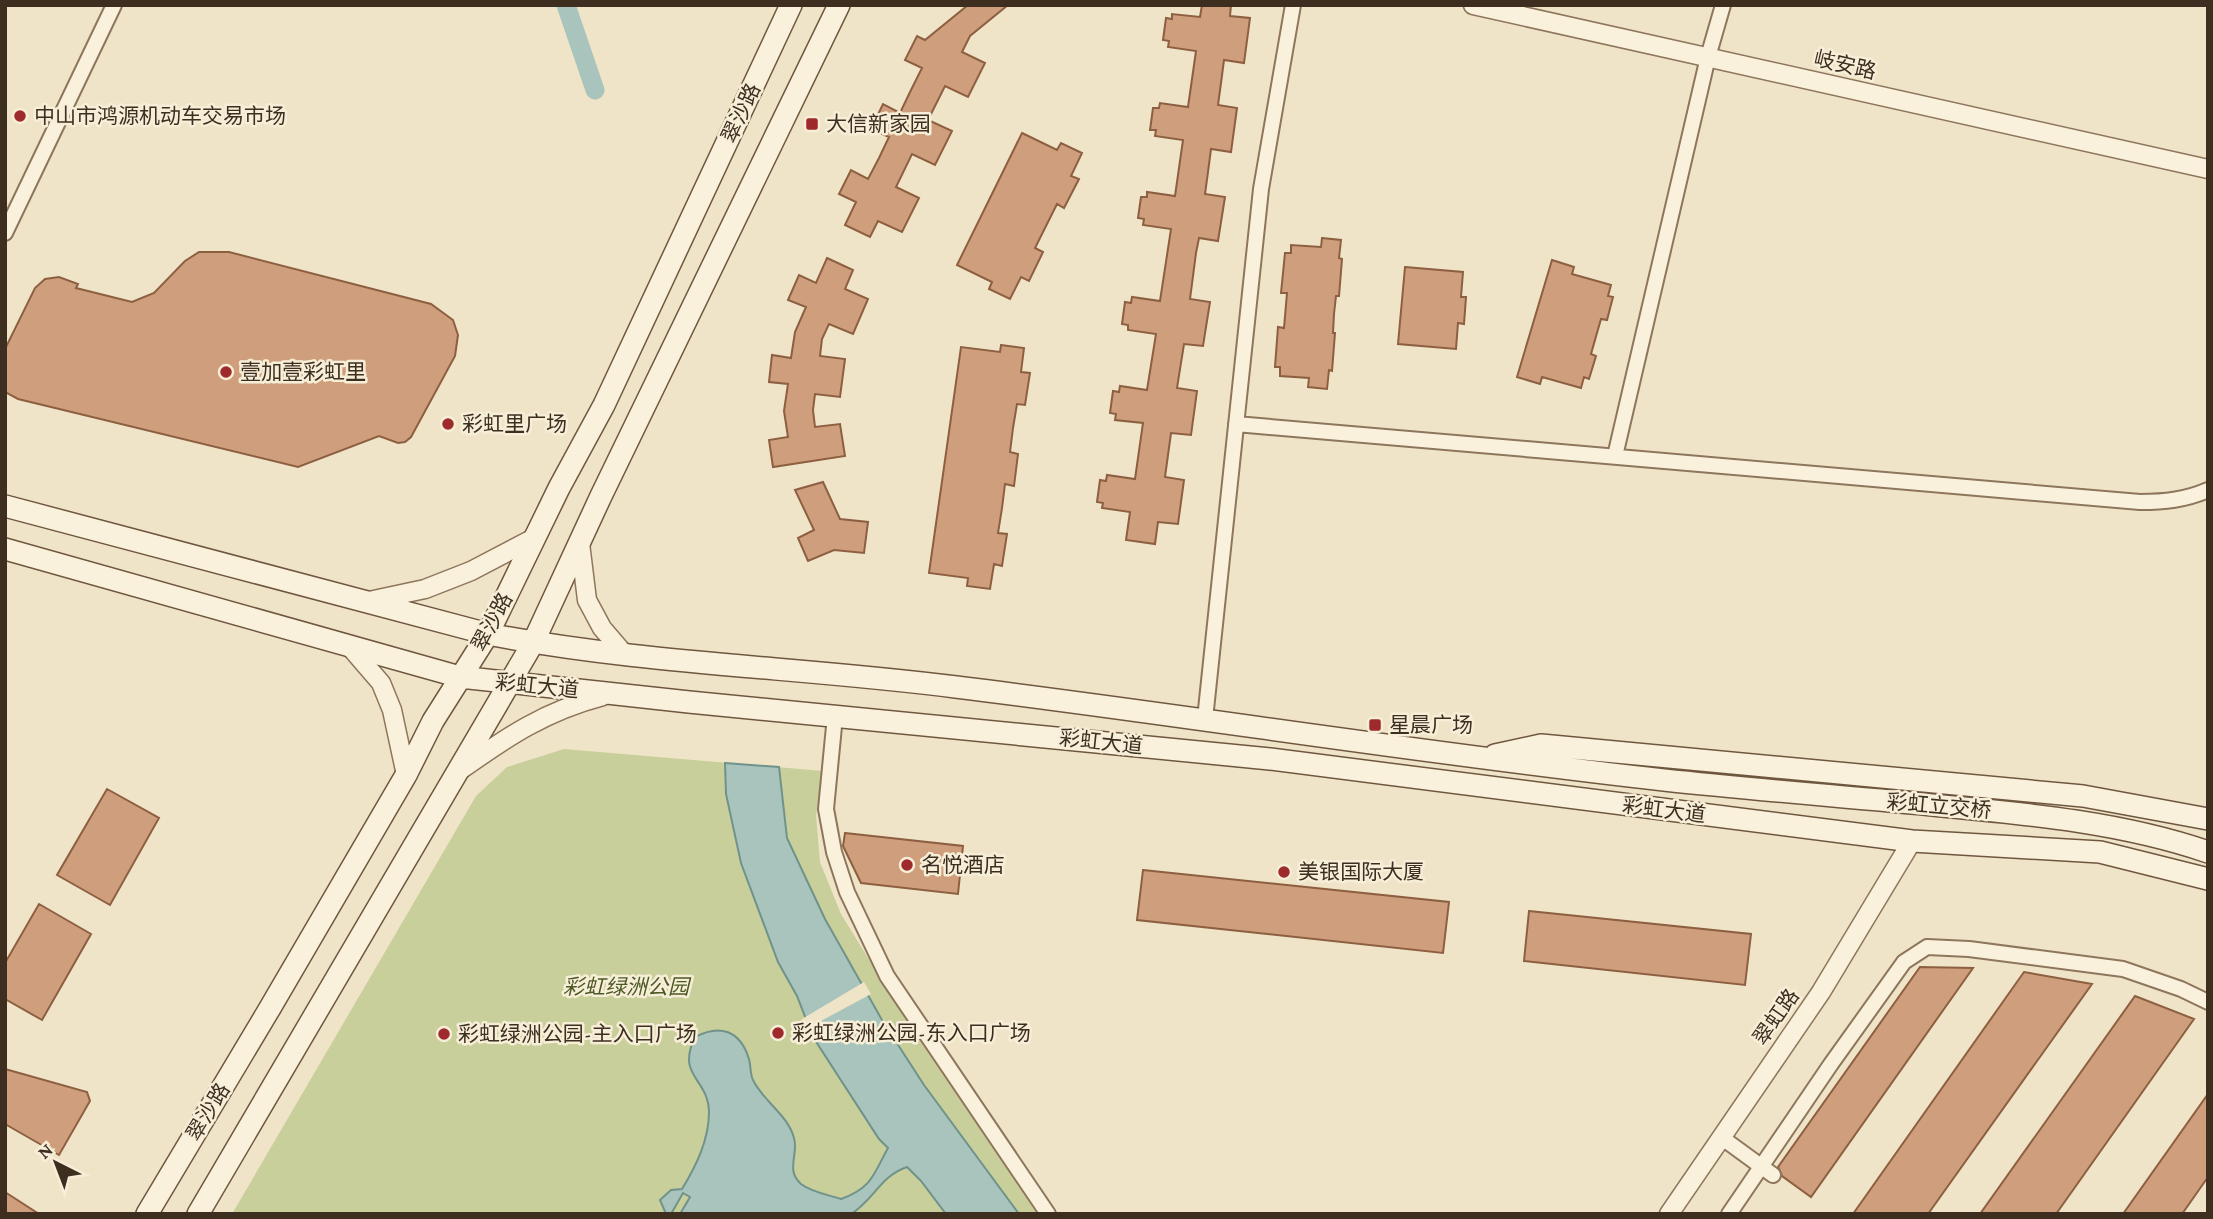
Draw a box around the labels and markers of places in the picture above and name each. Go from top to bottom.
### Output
place label: 中山市鸿源机动车交易市场 [34,104,286,128]
marker: 中山市鸿源机动车交易市场 [12,108,28,124]
place label: 大信新家园 [826,112,931,136]
marker: 大信新家园 [804,116,820,132]
place label: 壹加壹彩虹里 [240,360,366,384]
marker: 壹加壹彩虹里 [218,364,234,380]
place label: 彩虹里广场 [462,412,567,436]
marker: 彩虹里广场 [440,416,456,432]
place label: 星晨广场 [1389,713,1473,737]
marker: 星晨广场 [1367,717,1383,733]
place label: 名悦酒店 [921,853,1005,877]
marker: 名悦酒店 [899,857,915,873]
place label: 美银国际大厦 [1298,860,1424,884]
marker: 美银国际大厦 [1276,864,1292,880]
place label: 彩虹绿洲公园-东入口广场 [792,1021,1031,1045]
place label: 彩虹绿洲公园-主入口广场 [458,1022,697,1046]
marker: 彩虹绿洲公园-东入口广场 [770,1025,786,1041]
marker: 彩虹绿洲公园-主入口广场 [436,1026,452,1042]

